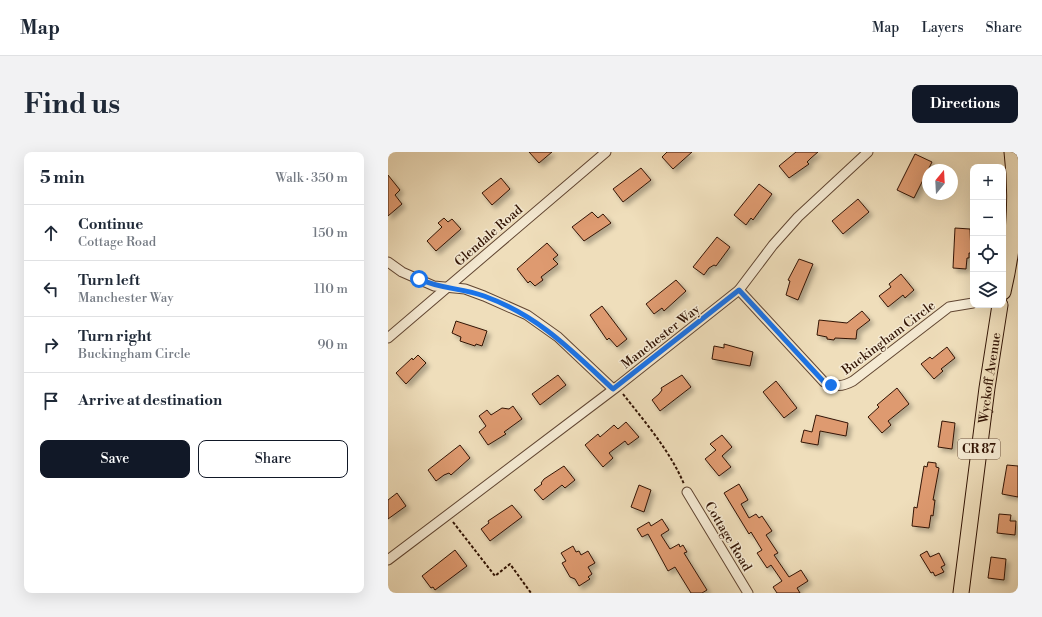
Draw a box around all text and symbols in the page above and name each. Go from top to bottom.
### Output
text: Map [20,16,60,40]
text: Map [872,19,899,37]
text: Layers [921,19,964,37]
text: Share [986,19,1022,37]
button: Directions [912,85,1018,123]
text: Find us [24,87,120,122]
north arrow [922,164,958,200]
map controls [970,164,1006,308]
button: + [970,164,1006,200]
text: 5 min [40,167,85,189]
text: Walk · 350 m [275,170,348,186]
button: − [970,200,1006,236]
street label: Glendale Road [451,201,526,270]
text: Continue [78,215,143,234]
icon: ahead [40,222,62,244]
text: 150 m [313,225,348,241]
text: Cottage Road [78,234,156,250]
button: locate [970,236,1006,272]
route start [410,270,428,288]
text: Turn left [78,271,140,290]
button: layers [970,272,1006,308]
icon: left [40,278,62,300]
text: 110 m [314,281,348,297]
text: Manchester Way [78,290,174,306]
street label: Buckingham Circle [838,297,939,379]
street label: Manchester Way [618,301,704,372]
text: Turn right [78,327,152,346]
street label: Wyckoff Avenue [975,331,1005,425]
icon: right [40,334,62,356]
text: 90 m [317,337,348,353]
text: Buckingham Circle [78,346,191,362]
route end [822,376,840,394]
icon: arrive [40,390,62,412]
text: Arrive at destination [78,391,222,410]
road number: CR 87 [958,439,1000,459]
button: Save [40,440,190,478]
button: Share [198,440,348,478]
street label: Cottage Road [701,499,755,575]

